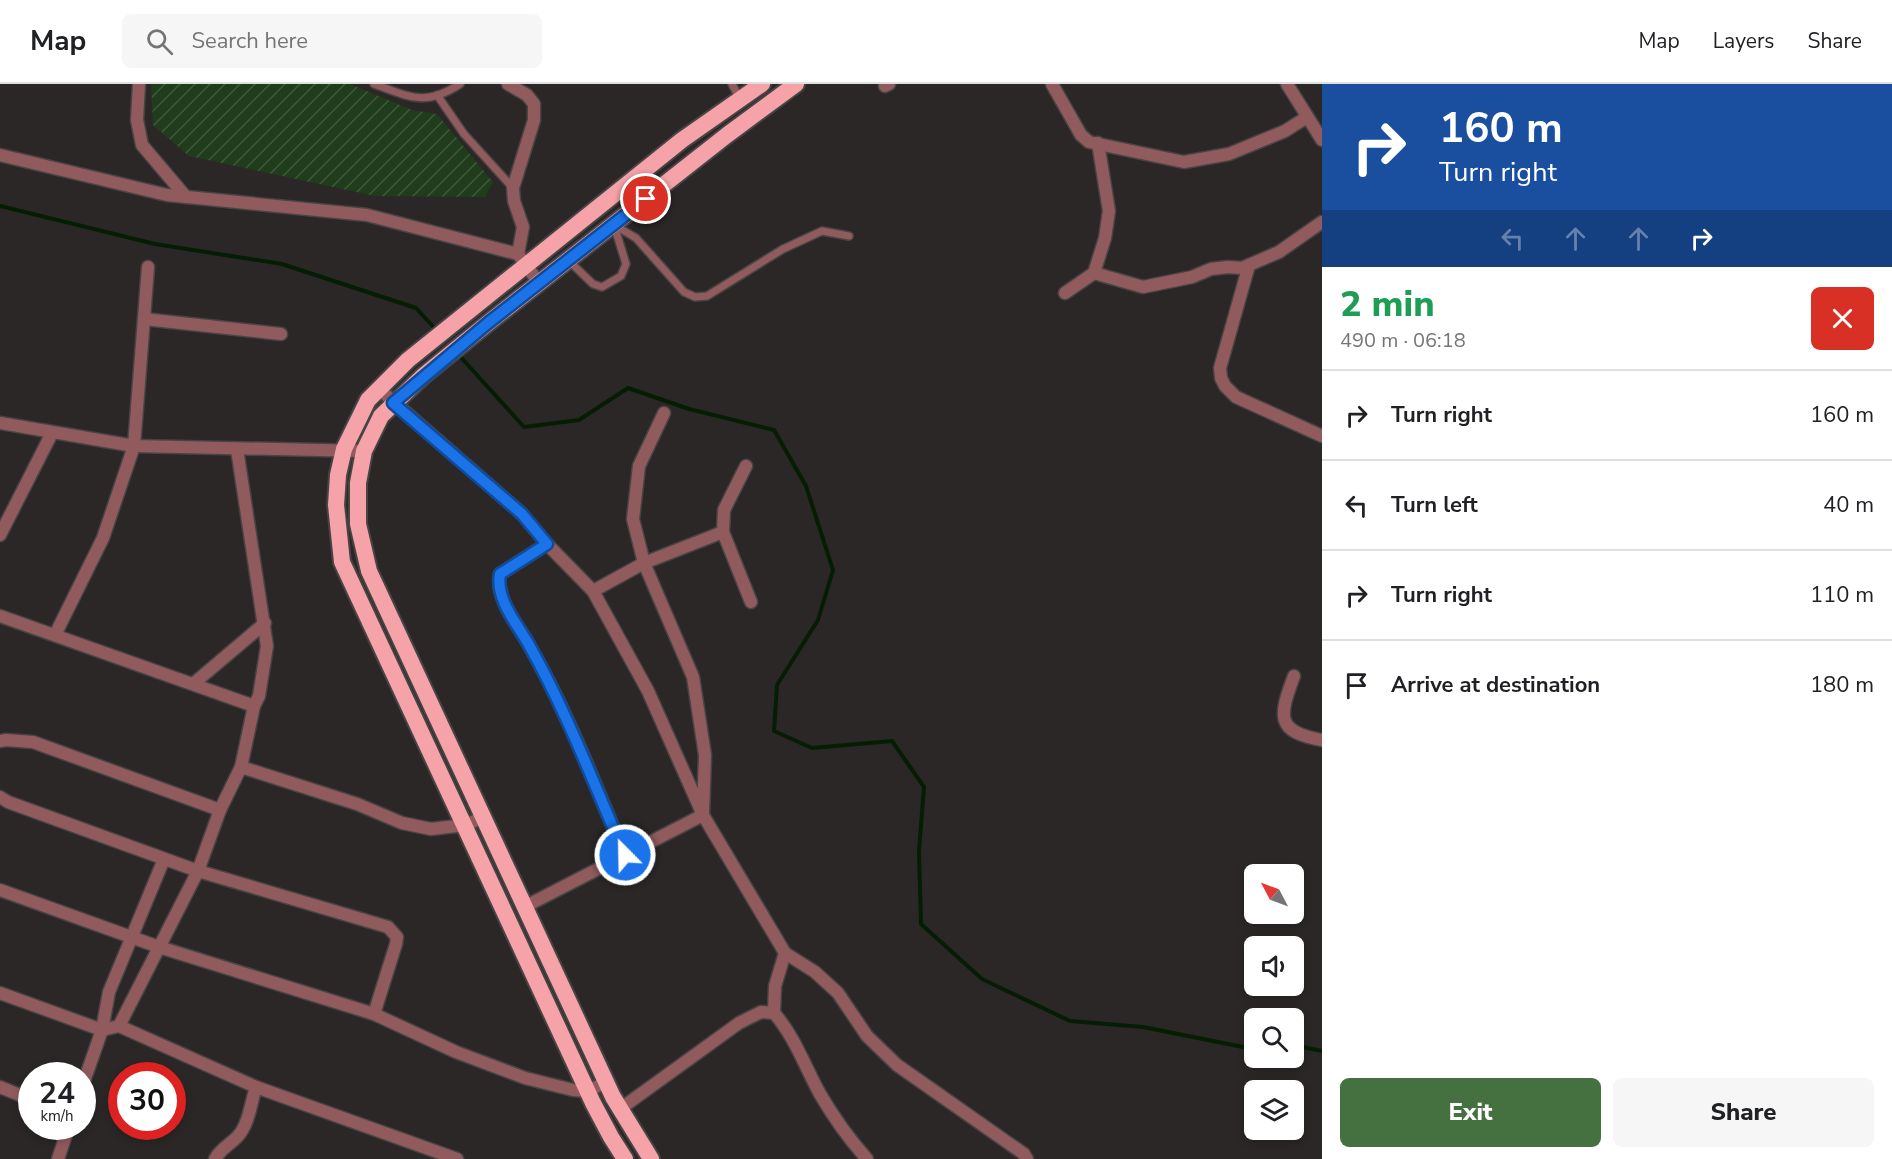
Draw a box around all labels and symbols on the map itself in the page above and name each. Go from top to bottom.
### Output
pin [620,173,671,224]
position arrow [593,823,657,887]
north arrow [1244,864,1304,924]
speed limit sign: 30 [108,1062,186,1140]

